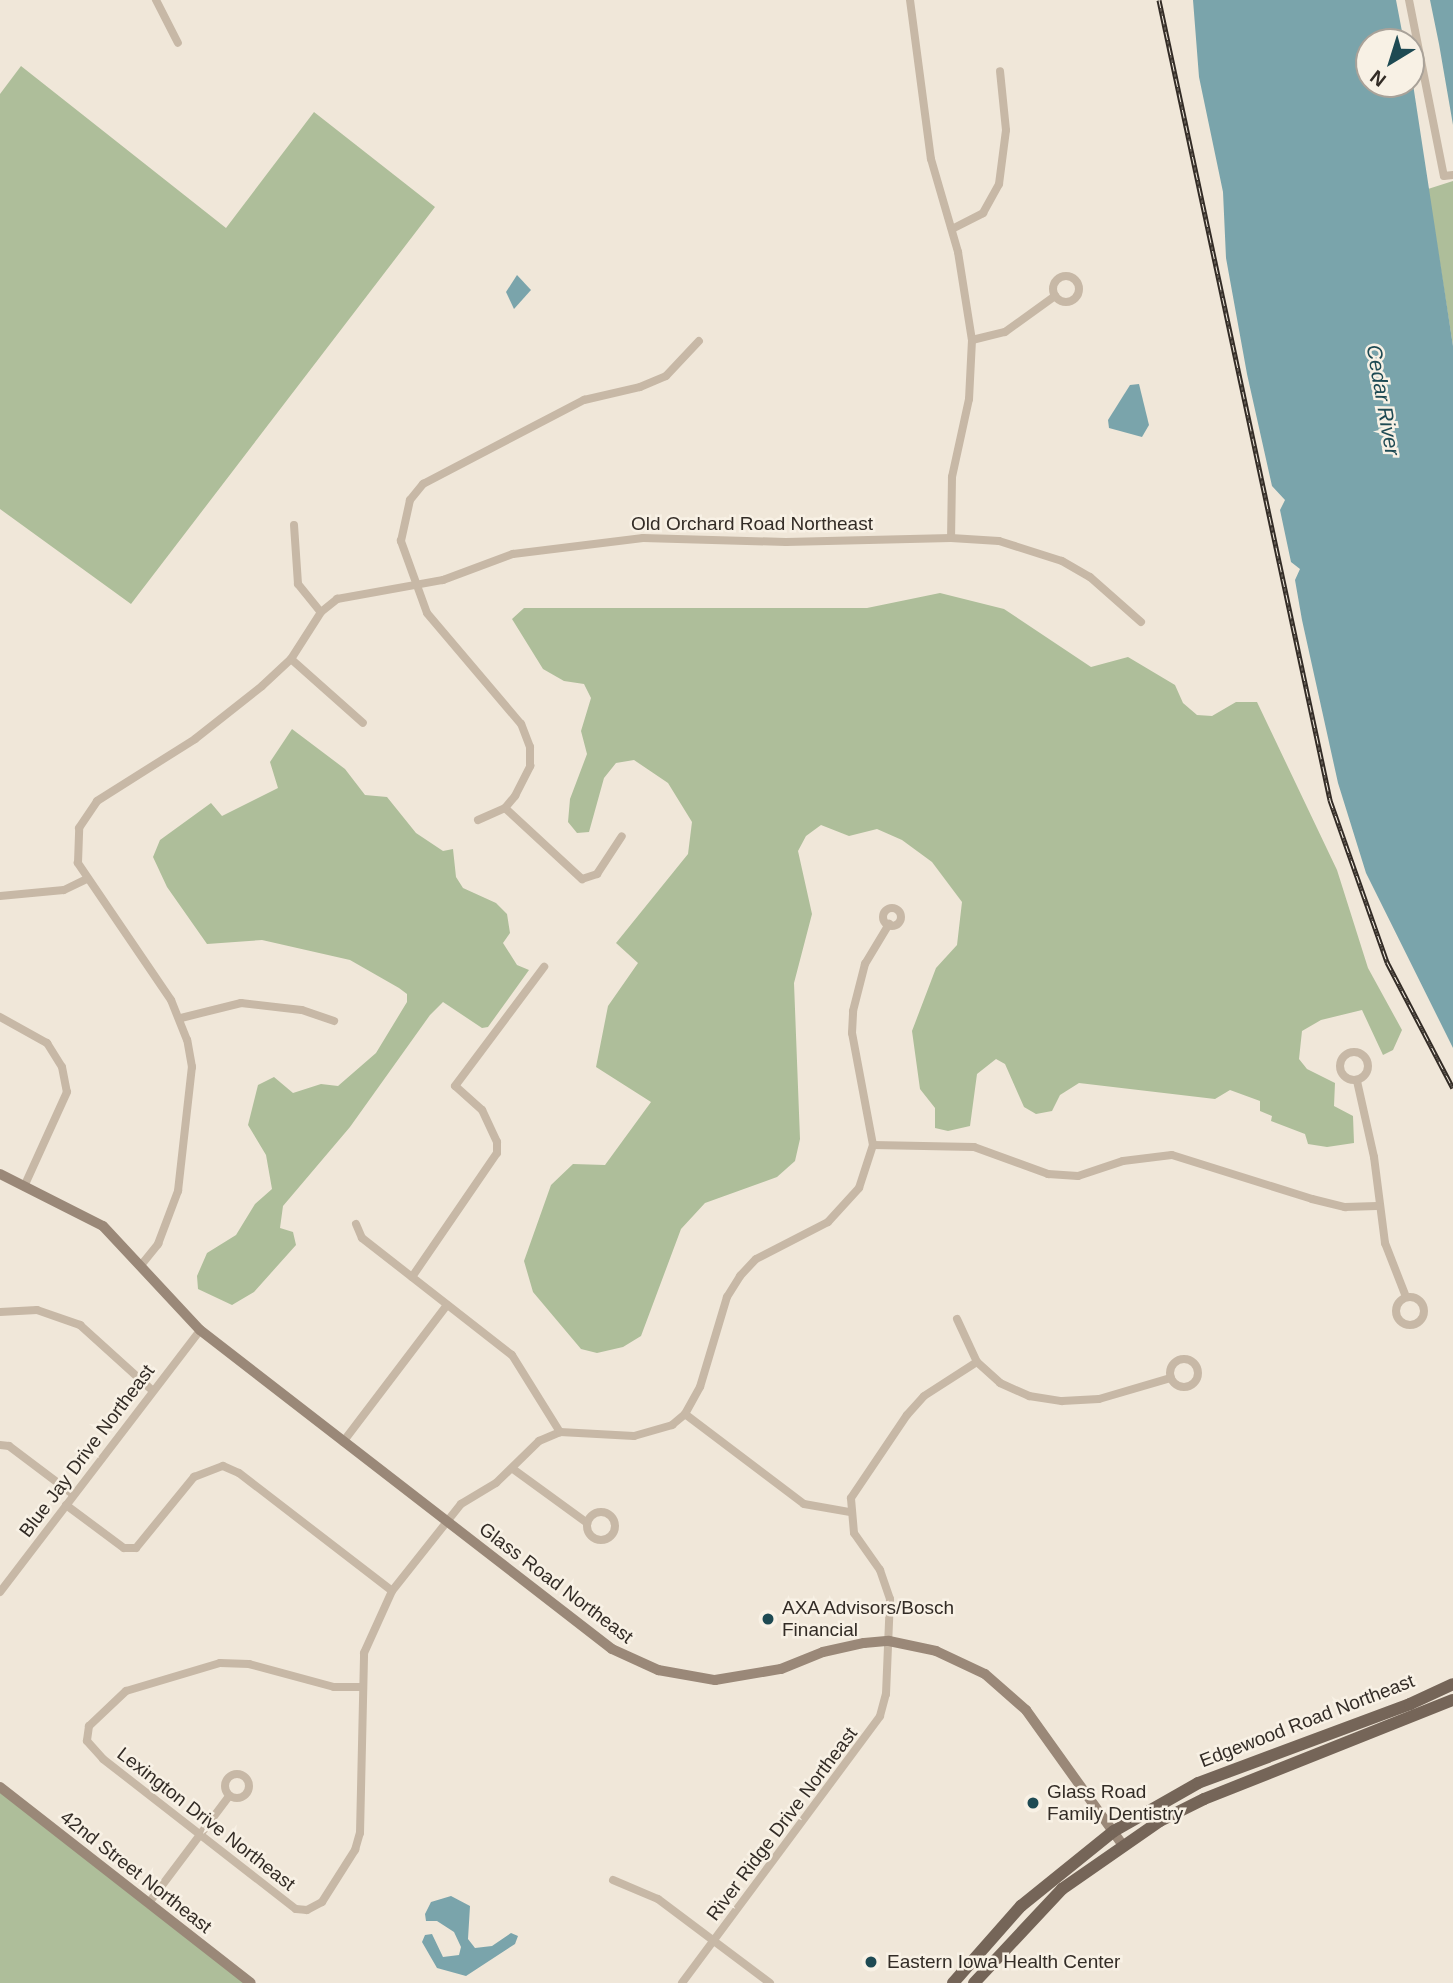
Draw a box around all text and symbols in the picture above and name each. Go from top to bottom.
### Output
north arrow [1355,28,1425,98]
text: N [1366,66,1390,91]
water label: Cedar River [1361,343,1405,457]
street label: Old Orchard Road Northeast [631,513,873,535]
street label: Blue Jay Drive Northeast [15,1360,159,1542]
street label: Glass Road Northeast [474,1518,638,1648]
place label: AXA Advisors/Bosch Financial [782,1597,956,1641]
marker: AXA Advisors/Bosch Financial [760,1611,776,1627]
street label: Edgewood Road Northeast [1196,1669,1418,1773]
street label: River Ridge Drive Northeast [702,1723,862,1925]
street label: Lexington Drive Northeast [112,1742,300,1896]
place label: Glass Road Family Dentistry [1047,1781,1183,1825]
marker: Glass Road Family Dentistry [1025,1795,1041,1811]
street label: 42nd Street Northeast [56,1806,216,1938]
place label: Eastern Iowa Health Center [887,1951,1120,1973]
marker: Eastern Iowa Health Center [861,1952,881,1972]

